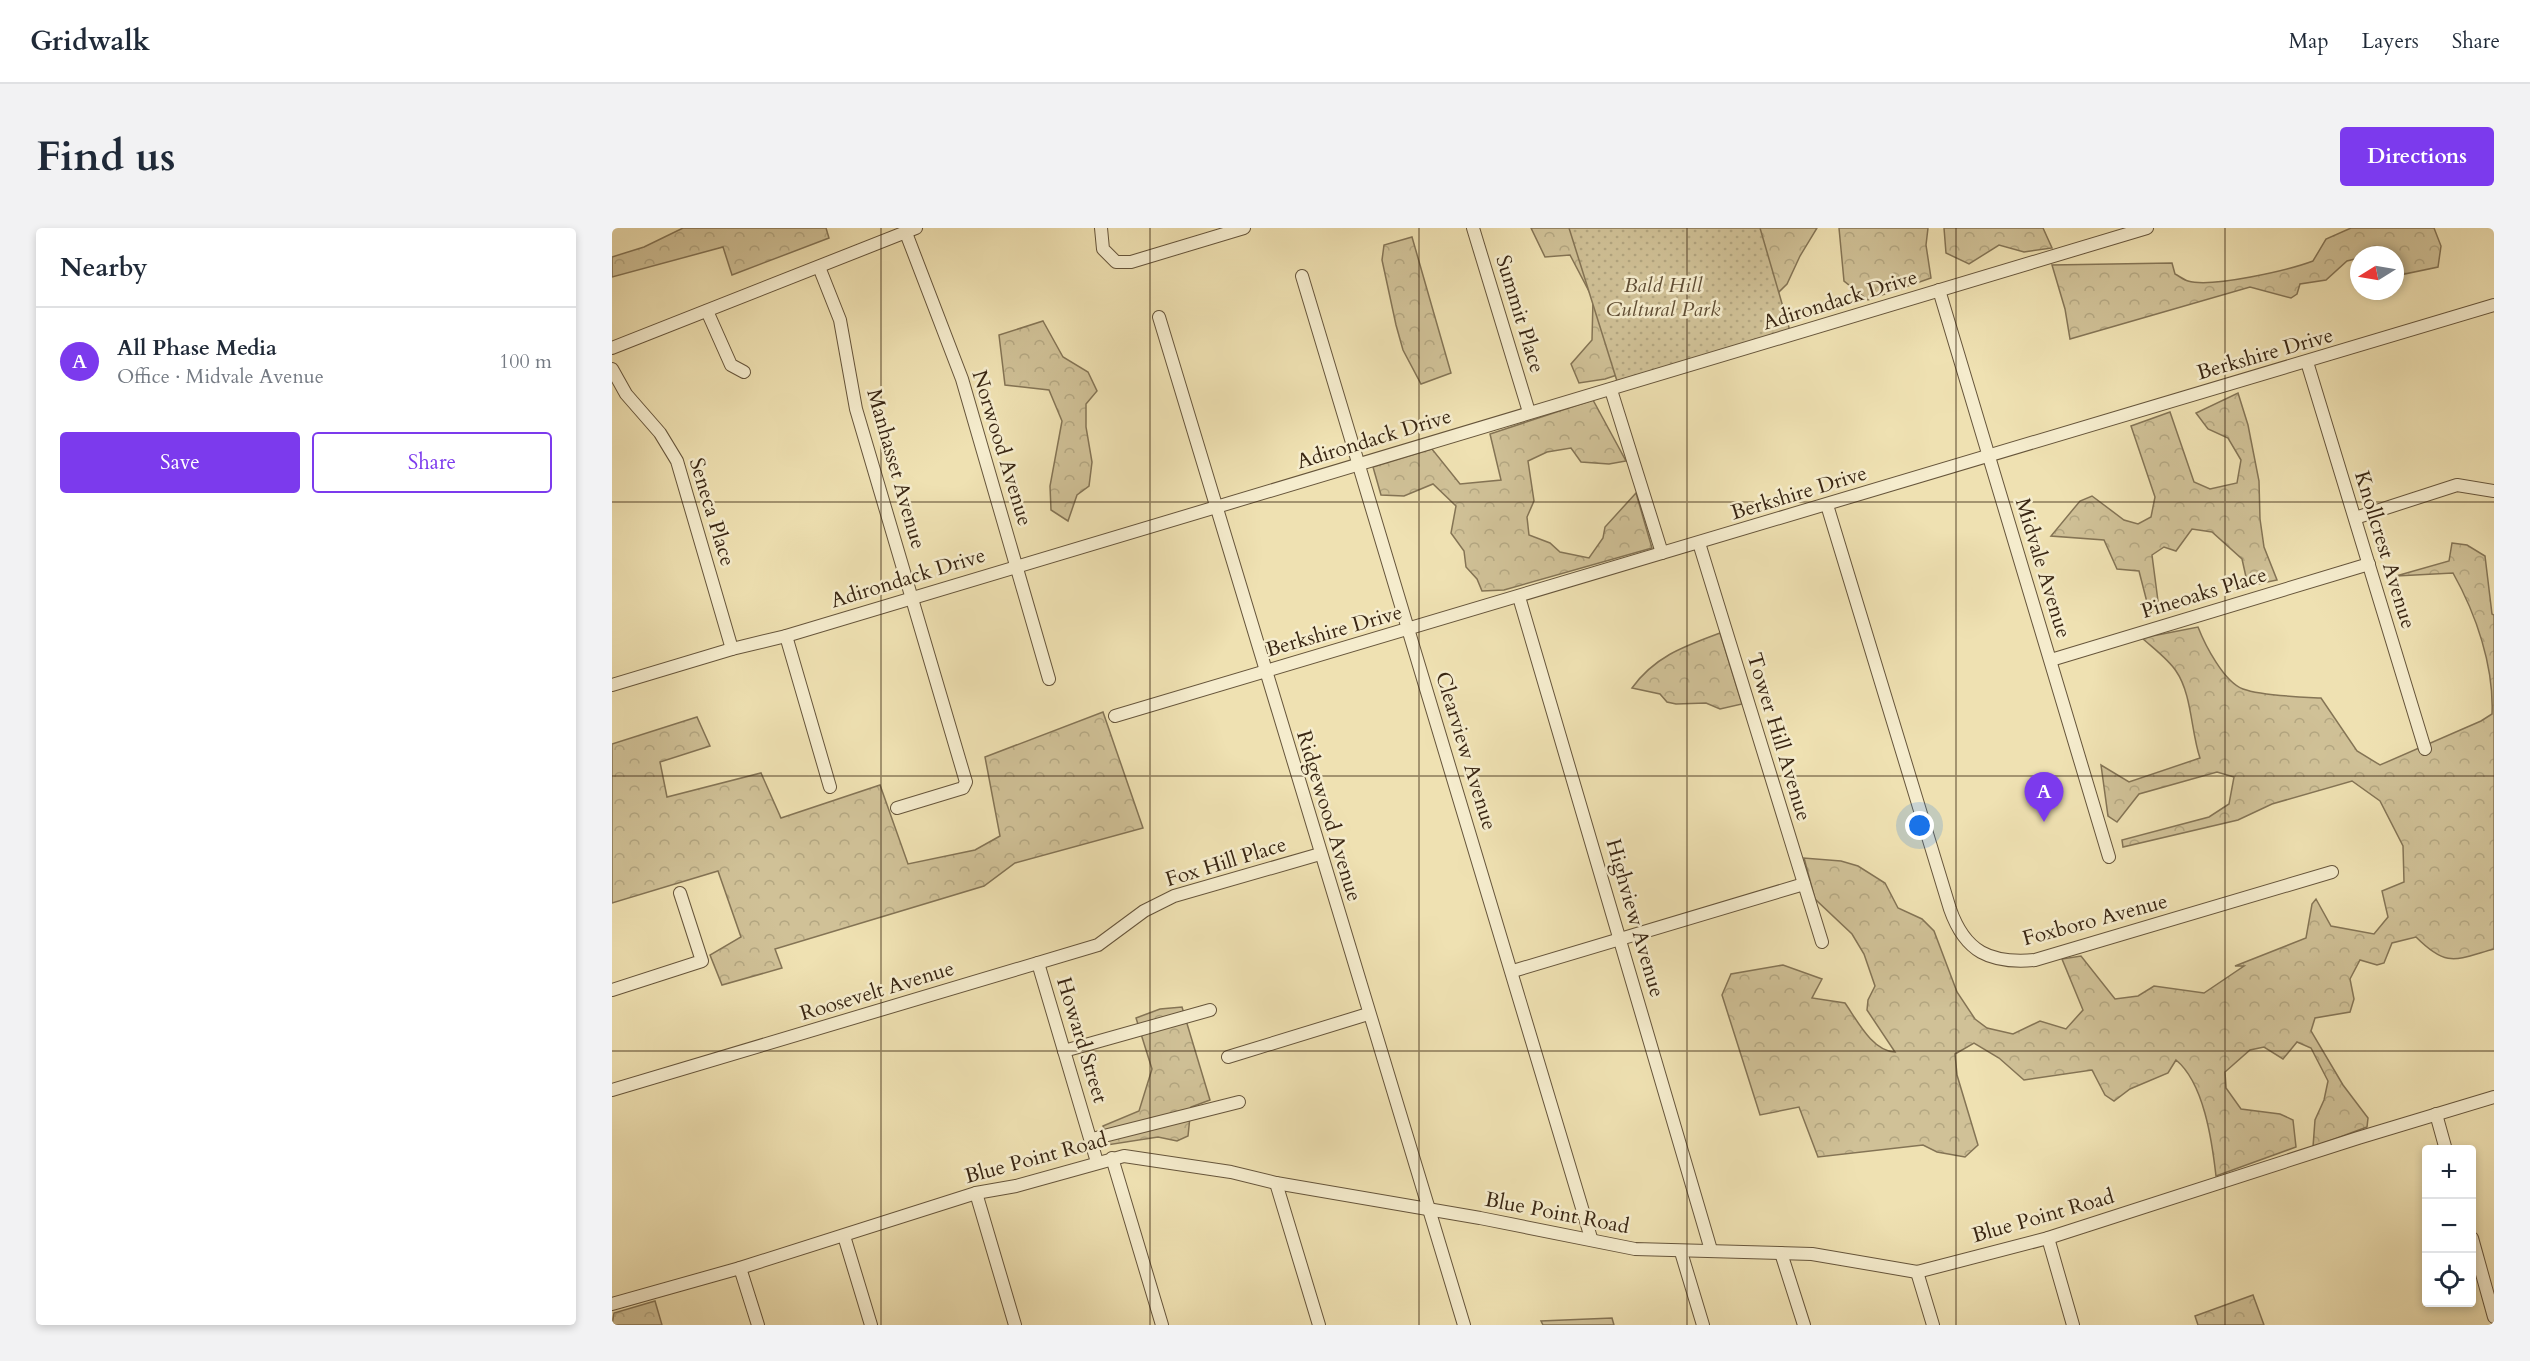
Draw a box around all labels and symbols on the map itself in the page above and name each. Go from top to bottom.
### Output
north arrow [2350,246,2404,300]
street label: Summit Place [1488,252,1552,376]
street label: Adirondack Drive [1759,263,1921,337]
park label: Bald Hill Cultural Park [1606,271,1721,324]
street label: Berkshire Drive [2193,321,2337,387]
street label: Norwood Avenue [965,367,1039,529]
street label: Manhasset Avenue [859,386,933,552]
street label: Adirondack Drive [1293,402,1455,476]
street label: Seneca Place [682,454,742,570]
street label: Berkshire Drive [1727,459,1871,527]
street label: Knollcrest Avenue [2347,467,2423,633]
street label: Midvale Avenue [2008,494,2078,642]
street label: Adirondack Drive [827,541,989,615]
street label: Pineoaks Place [2138,560,2270,626]
street label: Berkshire Drive [1262,598,1406,664]
street label: Tower Hill Avenue [1740,649,1818,825]
street label: Clearview Avenue [1428,668,1504,834]
street label: Ridgewood Avenue [1289,727,1369,905]
pin: A [2024,772,2064,822]
your location [1905,811,1934,840]
street label: Fox Hill Place [1162,830,1290,894]
street label: Highview Avenue [1599,835,1671,1001]
street label: Foxboro Avenue [2019,887,2171,953]
street label: Roosevelt Avenue [796,954,958,1028]
street label: Howard Street [1049,974,1115,1107]
street label: Blue Point Road [962,1125,1110,1191]
street label: Blue Point Road [1969,1182,2117,1250]
street label: Blue Point Road [1482,1185,1632,1241]

